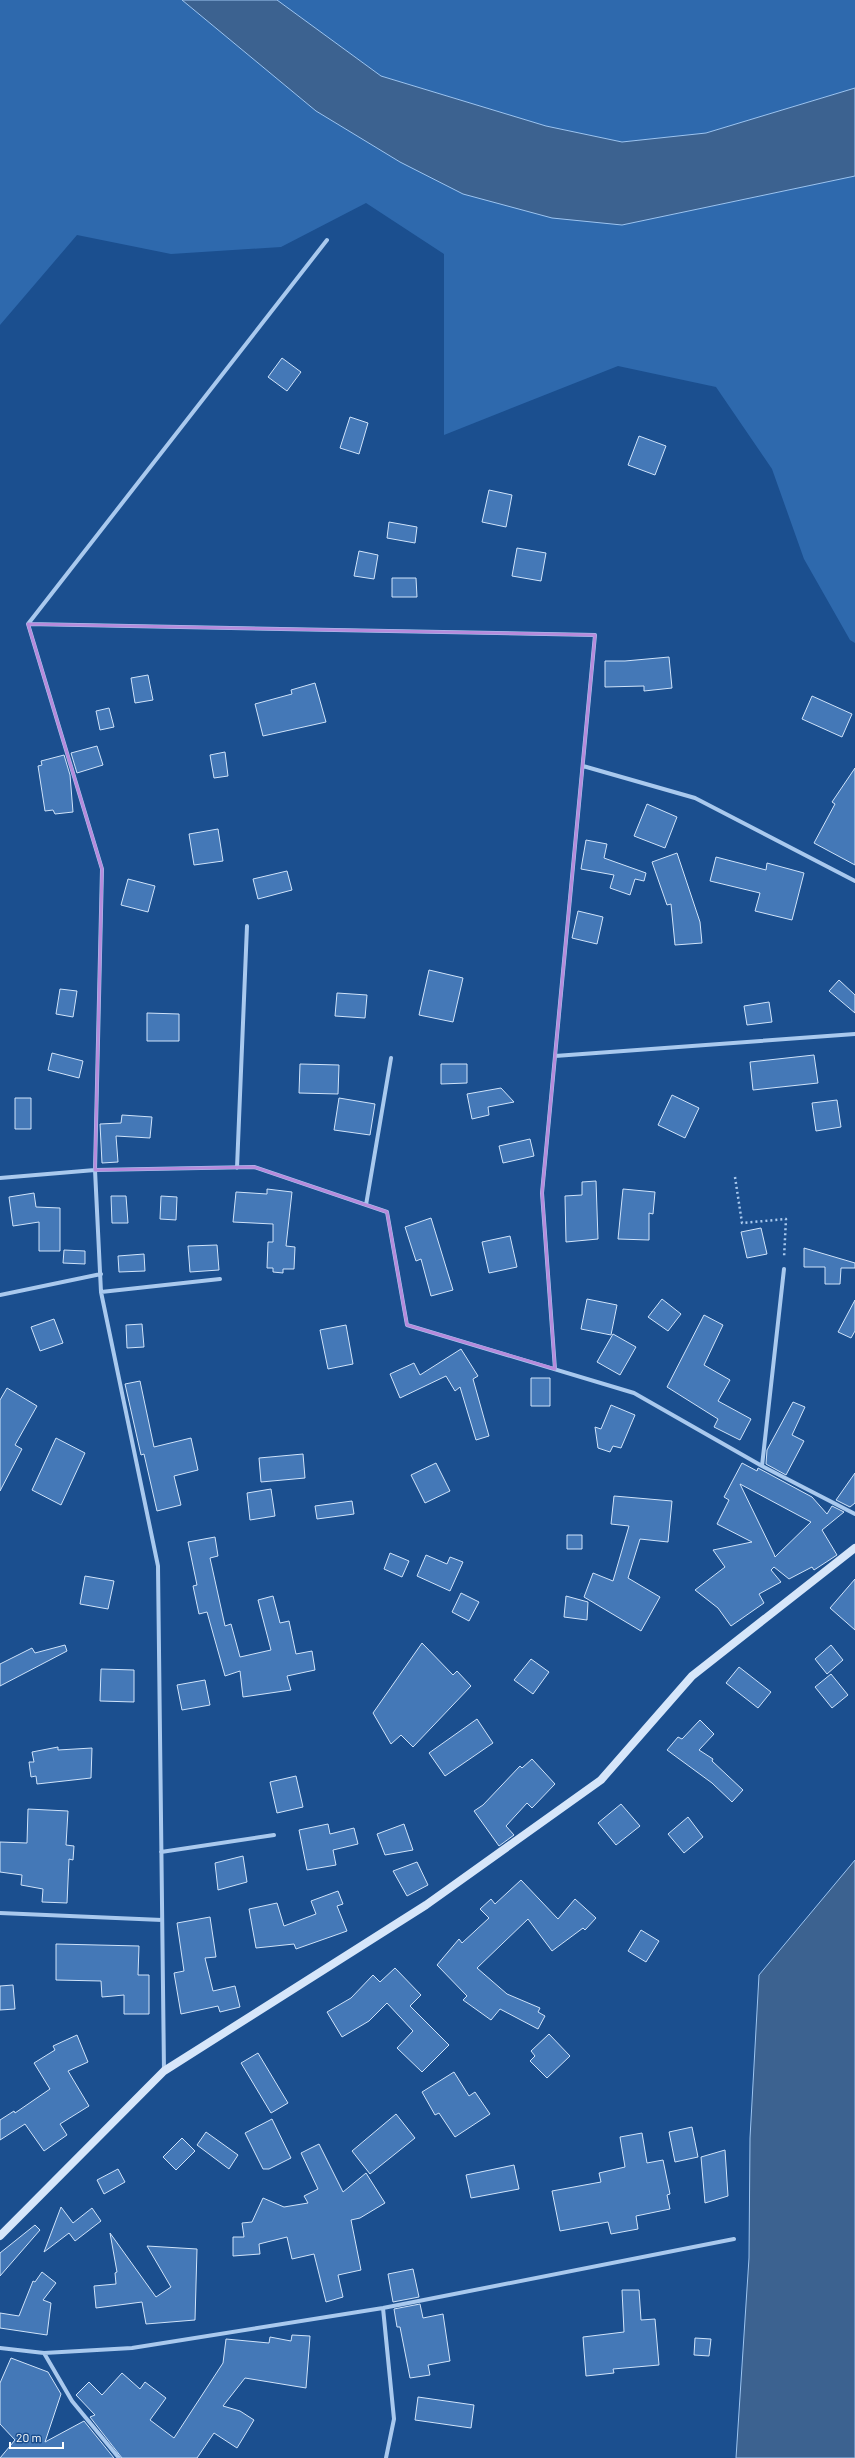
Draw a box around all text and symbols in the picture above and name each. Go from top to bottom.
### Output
scale bar [10,2424,63,2450]
text: 20 m [16,2430,42,2444]

